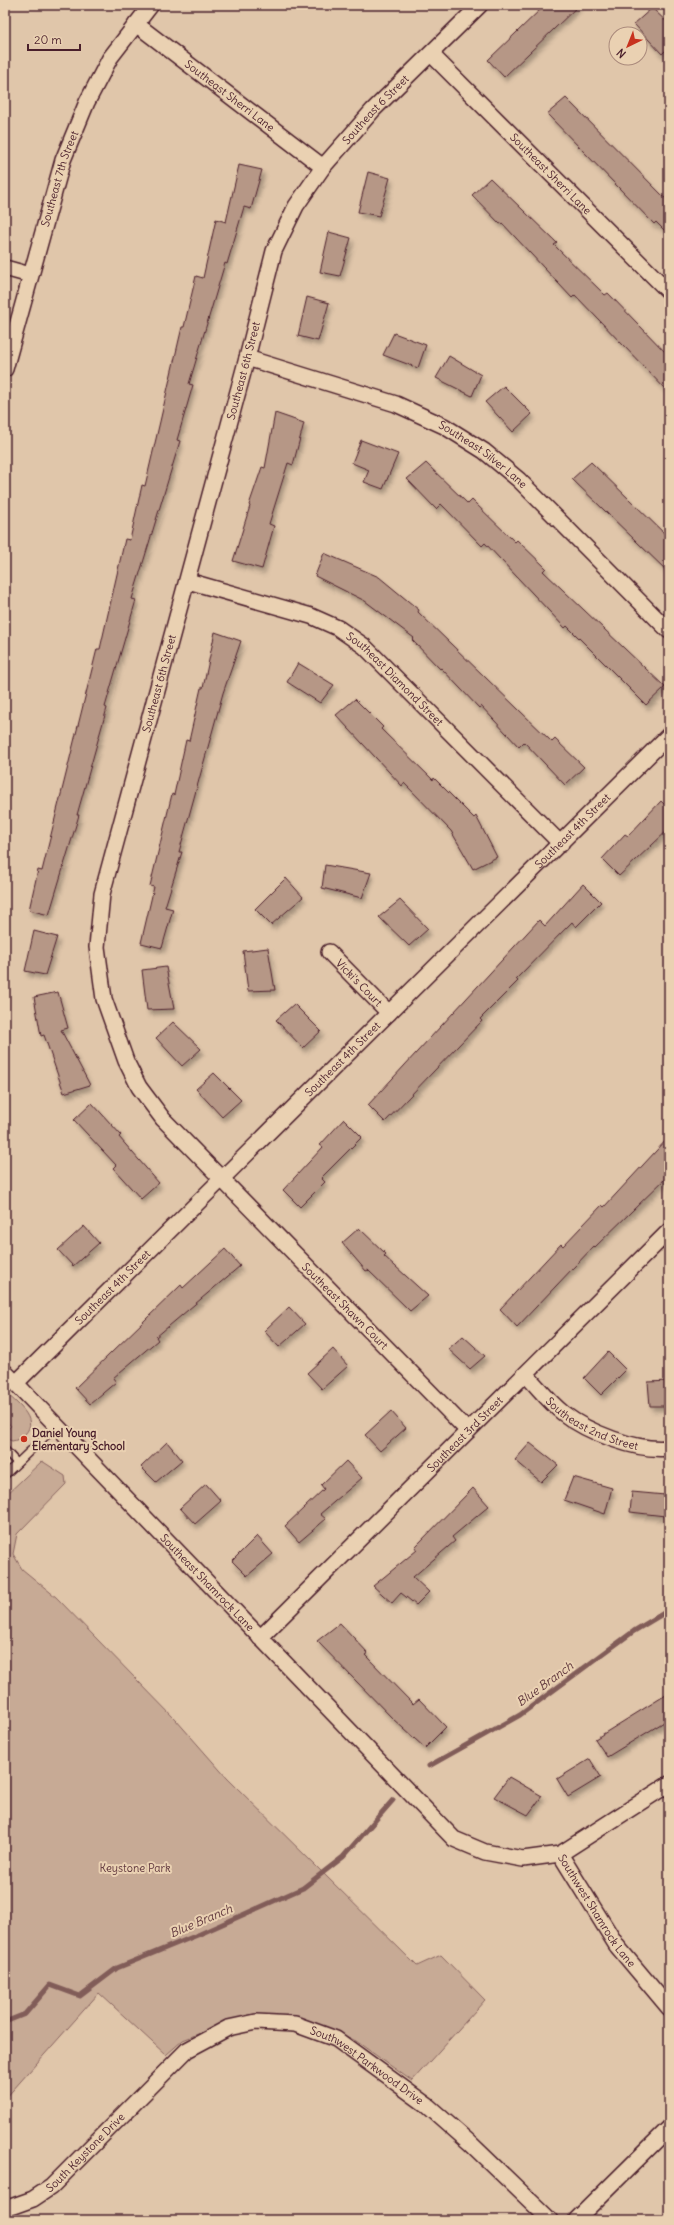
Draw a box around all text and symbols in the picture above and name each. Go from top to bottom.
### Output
scale bar [28,26,80,52]
north arrow [608,26,648,66]
text: 20 m [34,32,62,47]
text: N [614,46,629,61]
street label: Southeast Sherri Lane [182,57,278,135]
street label: Southeast 6 Street [339,71,412,147]
street label: Southeast 7th Street [38,128,81,228]
street label: Southeast Sherri Lane [507,130,594,217]
street label: Southeast 6th Street [224,320,263,421]
street label: Southeast Silver Lane [437,418,530,491]
street label: Southeast Diamond Street [344,629,447,729]
street label: Southeast 6th Street [139,633,179,734]
street label: Southeast 4th Street [532,790,613,871]
street label: Vicki's Court [333,956,386,1009]
street label: Southeast 4th Street [302,1018,383,1099]
street label: Southeast 4th Street [72,1247,153,1328]
street label: Southeast Shawn Court [299,1260,391,1352]
street label: Southeast 3rd Street [424,1393,506,1475]
street label: Southeast 2nd Street [543,1394,640,1453]
place label: Daniel Young Elementary School [32,1426,125,1454]
marker: Daniel Young Elementary School [19,1434,29,1444]
street label: Southeast Shamrock Lane [157,1531,257,1634]
water label: Blue Branch [513,1657,577,1709]
street label: Southwest Shamrock Lane [555,1852,639,1970]
park label: Keystone Park [99,1861,171,1875]
water label: Blue Branch [167,1900,235,1940]
street label: Southwest Parkwood Drive [308,2023,426,2107]
street label: South Keystone Drive [43,2110,128,2195]

